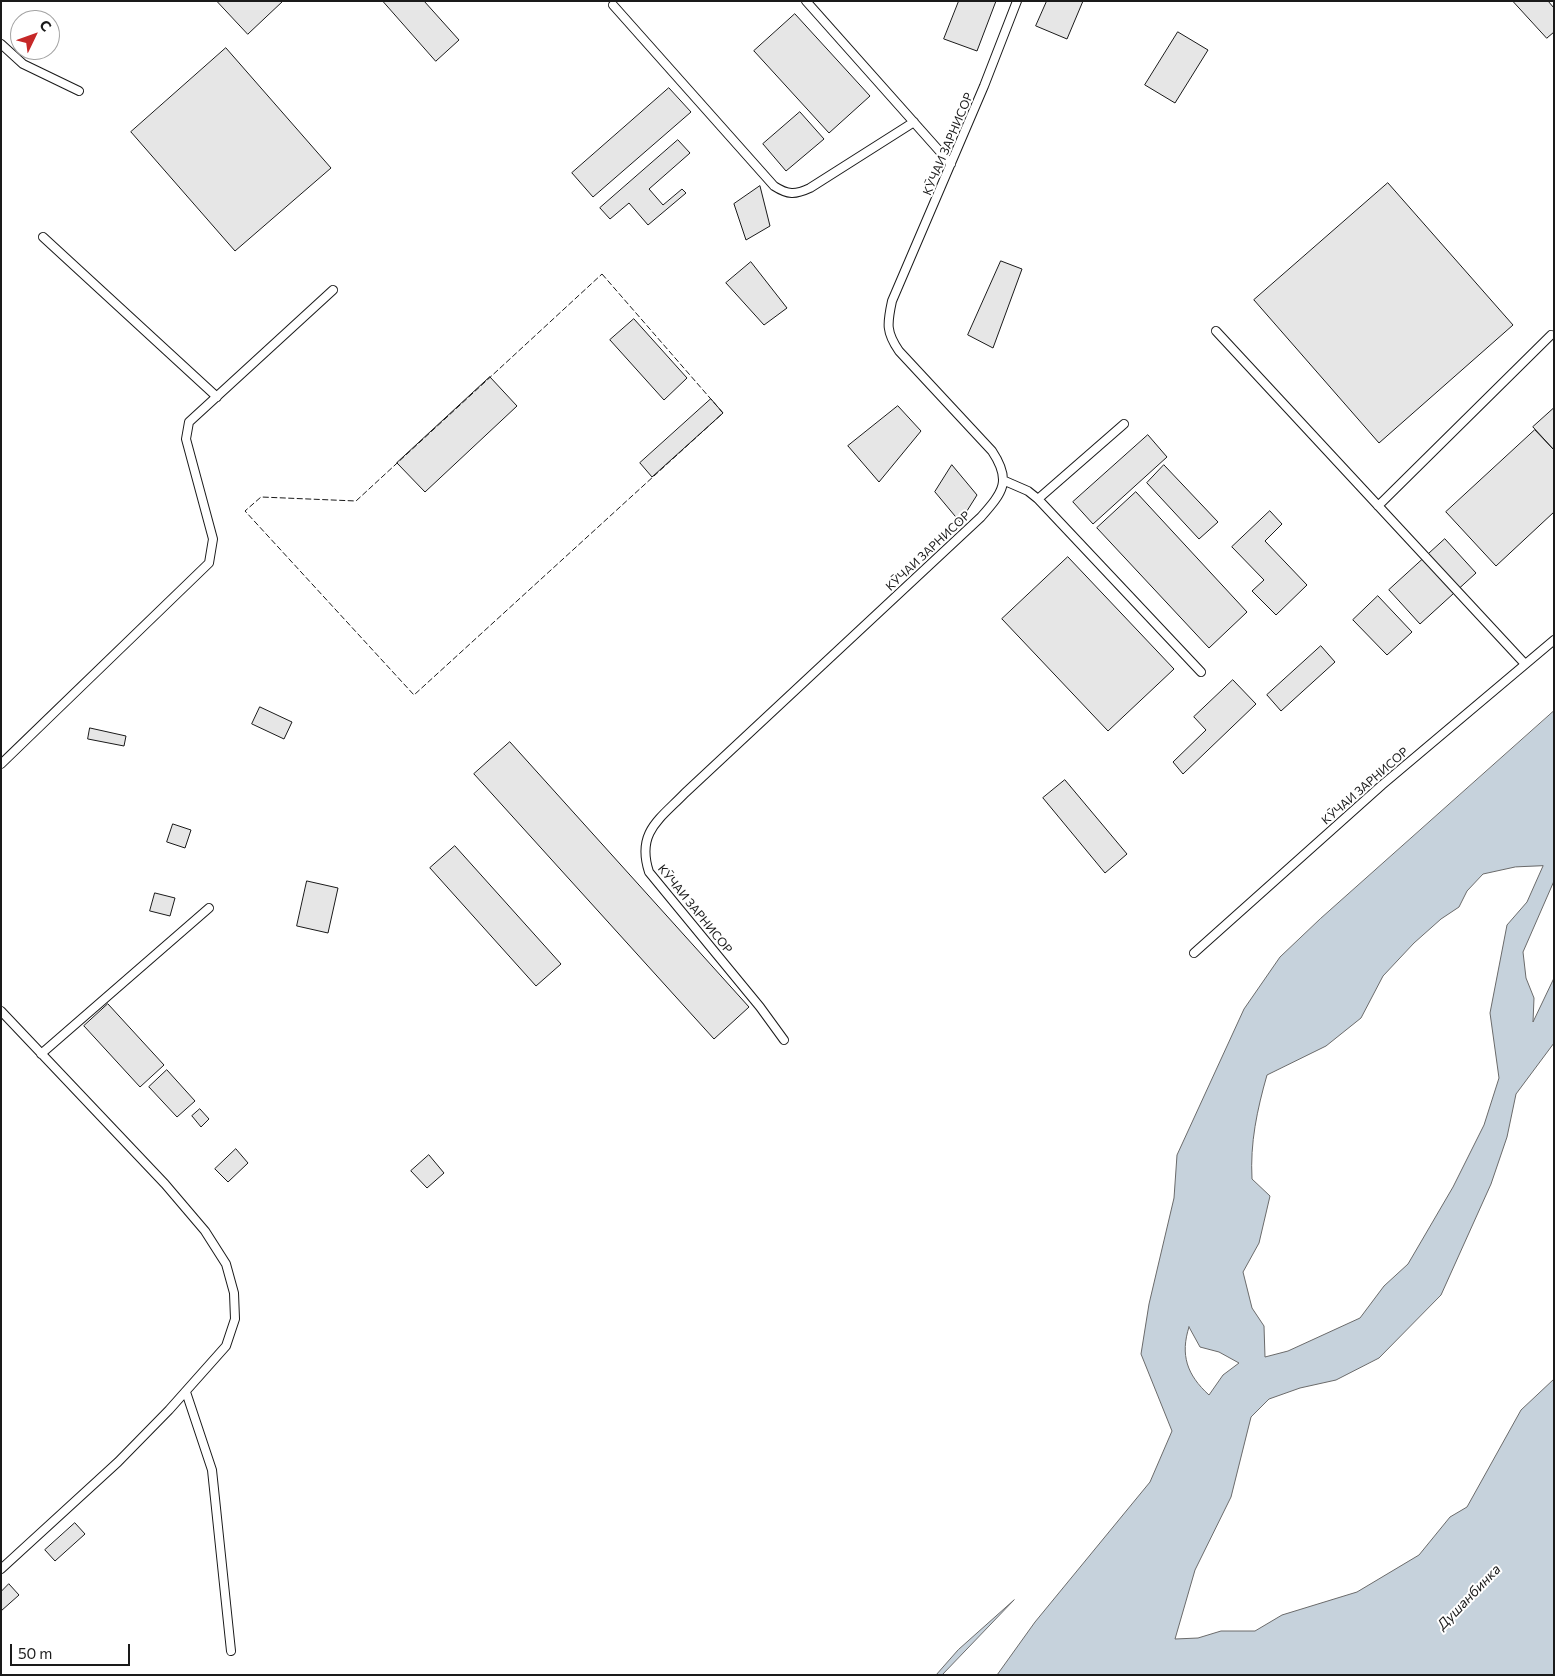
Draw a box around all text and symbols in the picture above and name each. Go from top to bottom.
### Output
north arrow [10,10,60,60]
text: С [36,16,55,35]
street label: КӮЧАИ ЗАРНИСОР [920,91,976,197]
street label: КӮЧАИ ЗАРНИСОР [883,508,973,594]
street label: КӮЧАИ ЗАРНИСОР [1319,744,1411,828]
street label: КӮЧАИ ЗАРНИСОР [655,862,735,956]
water label: Душанбинка [1434,1561,1504,1633]
scale bar [12,1634,132,1666]
text: 50 m [18,1644,52,1662]

